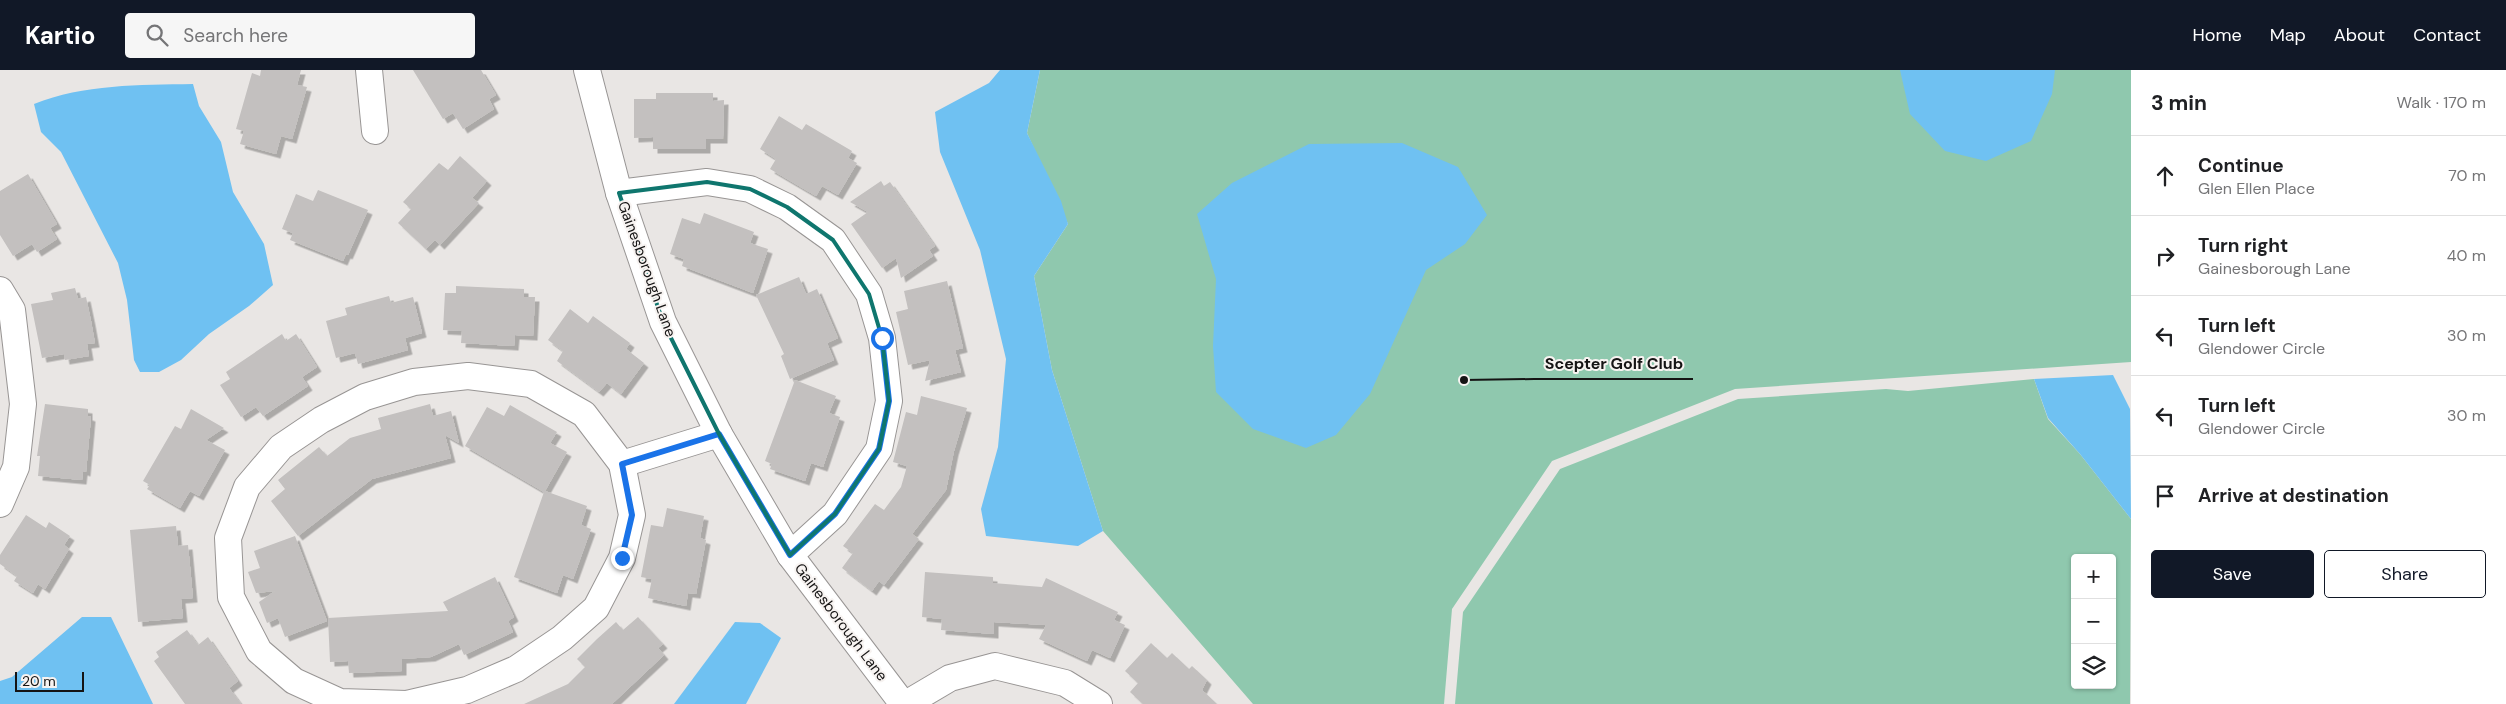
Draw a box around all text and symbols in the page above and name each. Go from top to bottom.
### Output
search box [125,13,475,58]
text: Kartio [25,20,95,51]
icon: search [143,21,171,49]
text: Search here [183,23,288,48]
text: Home [2192,23,2242,47]
text: Map [2270,23,2306,47]
text: About [2334,23,2385,47]
text: Contact [2413,23,2481,47]
text: 3 min [2151,89,2207,117]
text: Walk · 170 m [2397,92,2486,113]
text: Continue [2198,153,2284,178]
icon: ahead [2151,162,2179,190]
text: 70 m [2448,165,2486,186]
text: Glen Ellen Place [2198,178,2315,199]
street label: Gainesborough Lane [613,198,681,340]
text: Turn right [2198,233,2288,258]
icon: right [2151,242,2179,270]
text: 40 m [2447,245,2486,266]
text: Gainesborough Lane [2198,258,2351,279]
text: Turn left [2198,313,2276,338]
icon: left [2151,322,2179,350]
text: 30 m [2447,325,2486,346]
route start [871,327,894,350]
text: Glendower Circle [2198,338,2325,359]
callout: Scepter Golf Club [1534,348,1693,379]
text: Scepter Golf Club [1545,353,1683,374]
text: Turn left [2198,393,2276,418]
icon: left [2151,402,2179,430]
text: 30 m [2447,405,2486,426]
text: Glendower Circle [2198,418,2325,439]
icon: arrive [2151,482,2179,510]
text: Arrive at destination [2198,483,2389,508]
route end [611,547,634,570]
button: Save [2151,550,2314,598]
button: Share [2324,550,2486,598]
map controls [2071,554,2116,689]
button: + [2071,554,2116,599]
street label: Gainesborough Lane [790,559,892,685]
button: − [2071,599,2116,644]
button: layers [2071,644,2116,689]
scale bar [15,669,84,692]
text: 20 m [22,672,56,690]

